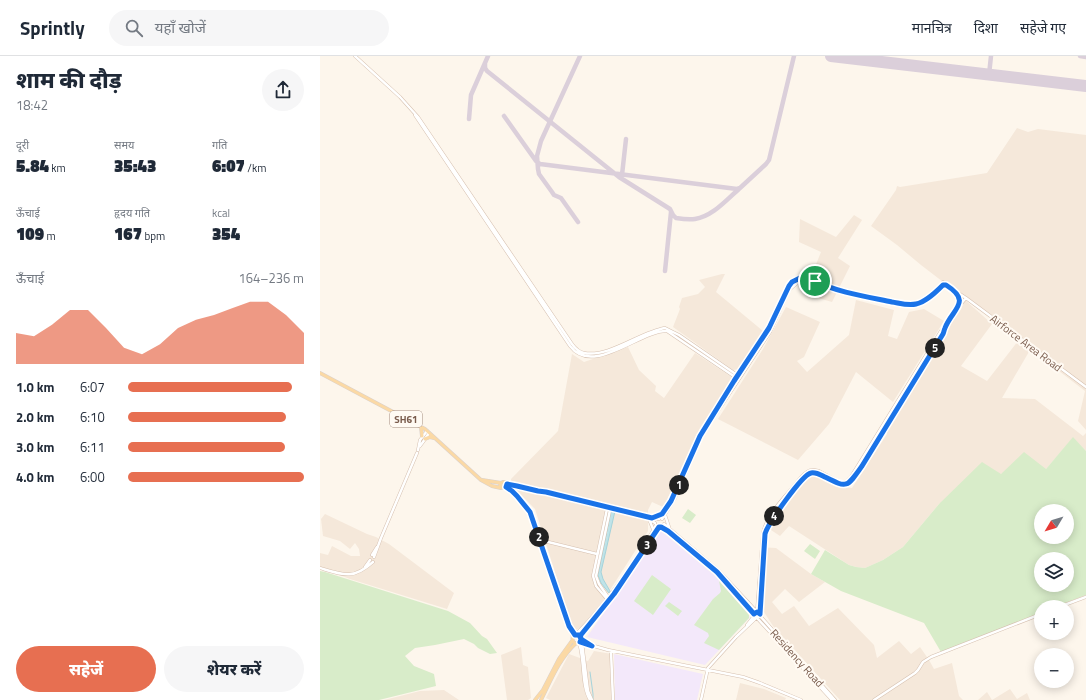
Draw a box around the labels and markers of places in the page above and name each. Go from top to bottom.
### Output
pin [798,264,832,298]
pin: 5 [925,338,945,358]
pin: 1 [669,475,689,495]
pin: 4 [764,506,784,526]
pin: 2 [529,527,549,547]
pin: 3 [637,535,657,555]

